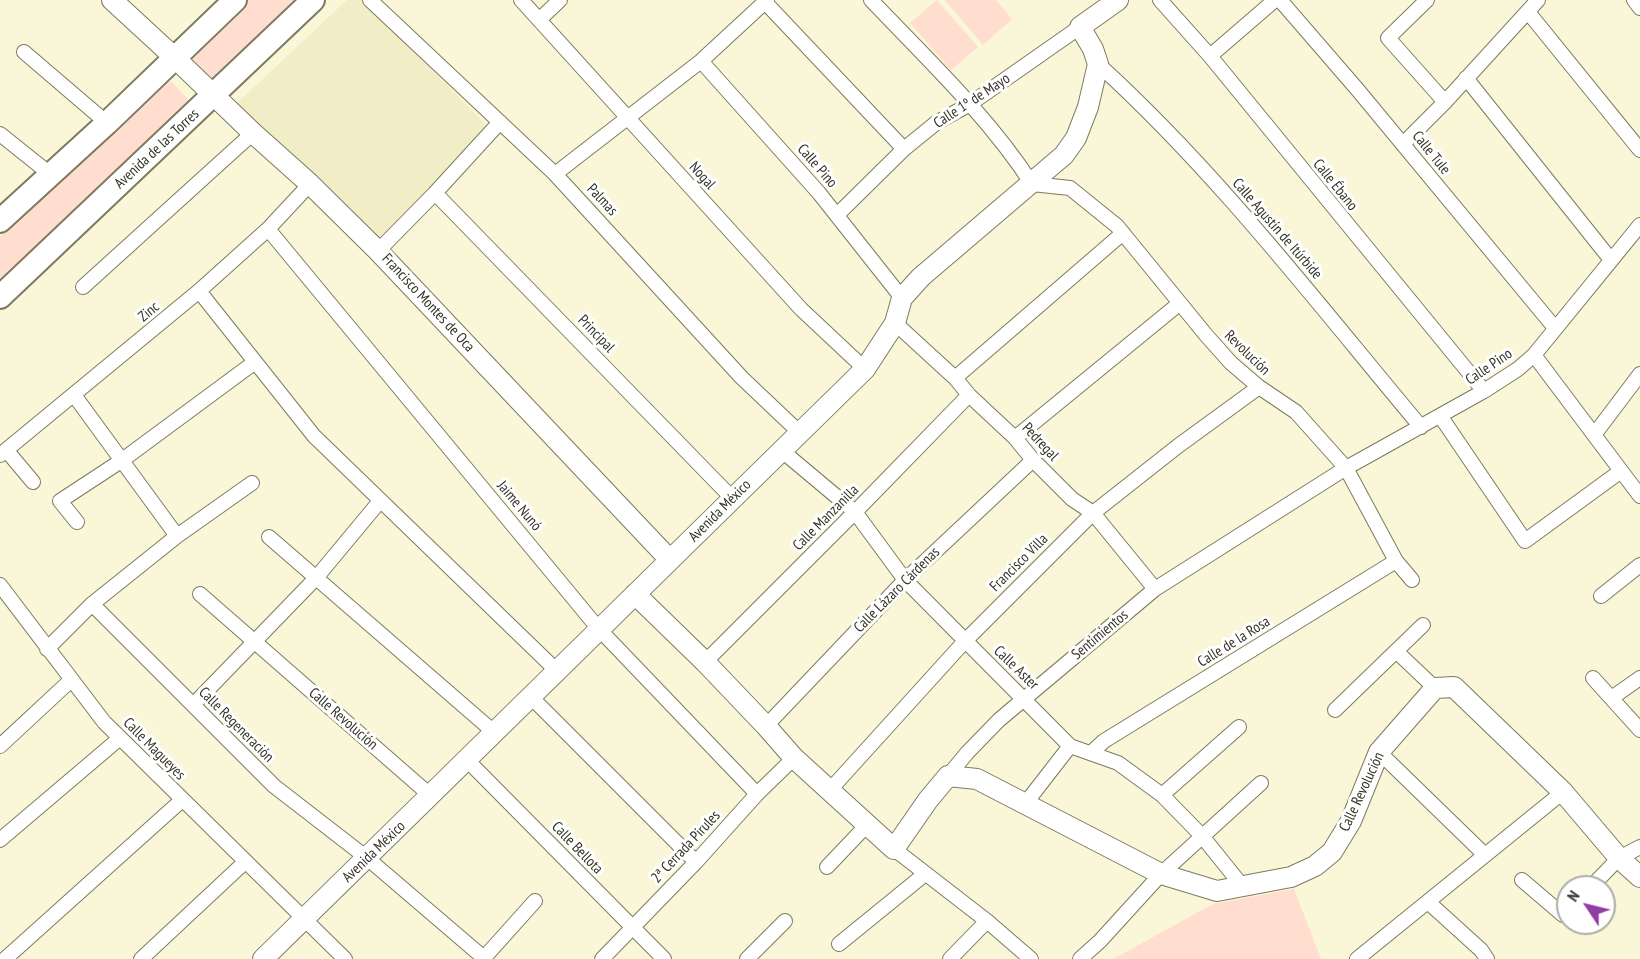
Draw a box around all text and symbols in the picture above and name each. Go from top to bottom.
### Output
street label: Calle 1º de Mayo [930,70,1014,132]
street label: Avenida de las Torres [111,105,203,193]
street label: Calle Tule [1408,128,1454,178]
street label: Calle Pino [793,140,841,192]
street label: Calle Ébano [1309,156,1361,214]
street label: Nogal [685,159,719,193]
street label: Calle Agustín de Itúrbide [1228,175,1326,283]
street label: Palmas [583,180,621,220]
street label: Francisco Montes de Oca [378,250,478,356]
street label: Zinc [135,298,163,326]
street label: Principal [574,312,618,356]
street label: Revolución [1220,327,1274,379]
street label: Calle Pino [1462,345,1516,389]
street label: Pedregal [1018,419,1062,465]
street label: Avenida México [685,476,755,546]
street label: Jaime Nunó [493,477,545,535]
street label: Calle Manzanilla [789,481,863,555]
street label: Francisco Villa [986,530,1052,596]
street label: Calle Lázaro Cárdenas [850,543,944,637]
street label: Sentimientos [1068,606,1132,664]
street label: Calle de la Rosa [1195,613,1273,671]
street label: Calle Aster [990,642,1042,694]
street label: Calle Regeneración [195,684,277,766]
street label: Calle Revolución [305,684,381,754]
street label: Calle Magueyes [119,714,189,784]
street label: Calle Revolución [1336,749,1388,835]
street label: 2ª Cerrada Pirules [648,807,724,887]
street label: Avenida México [339,818,409,886]
street label: Calle Bellota [548,818,606,878]
north arrow [1556,875,1616,935]
text: N [1562,887,1584,905]

